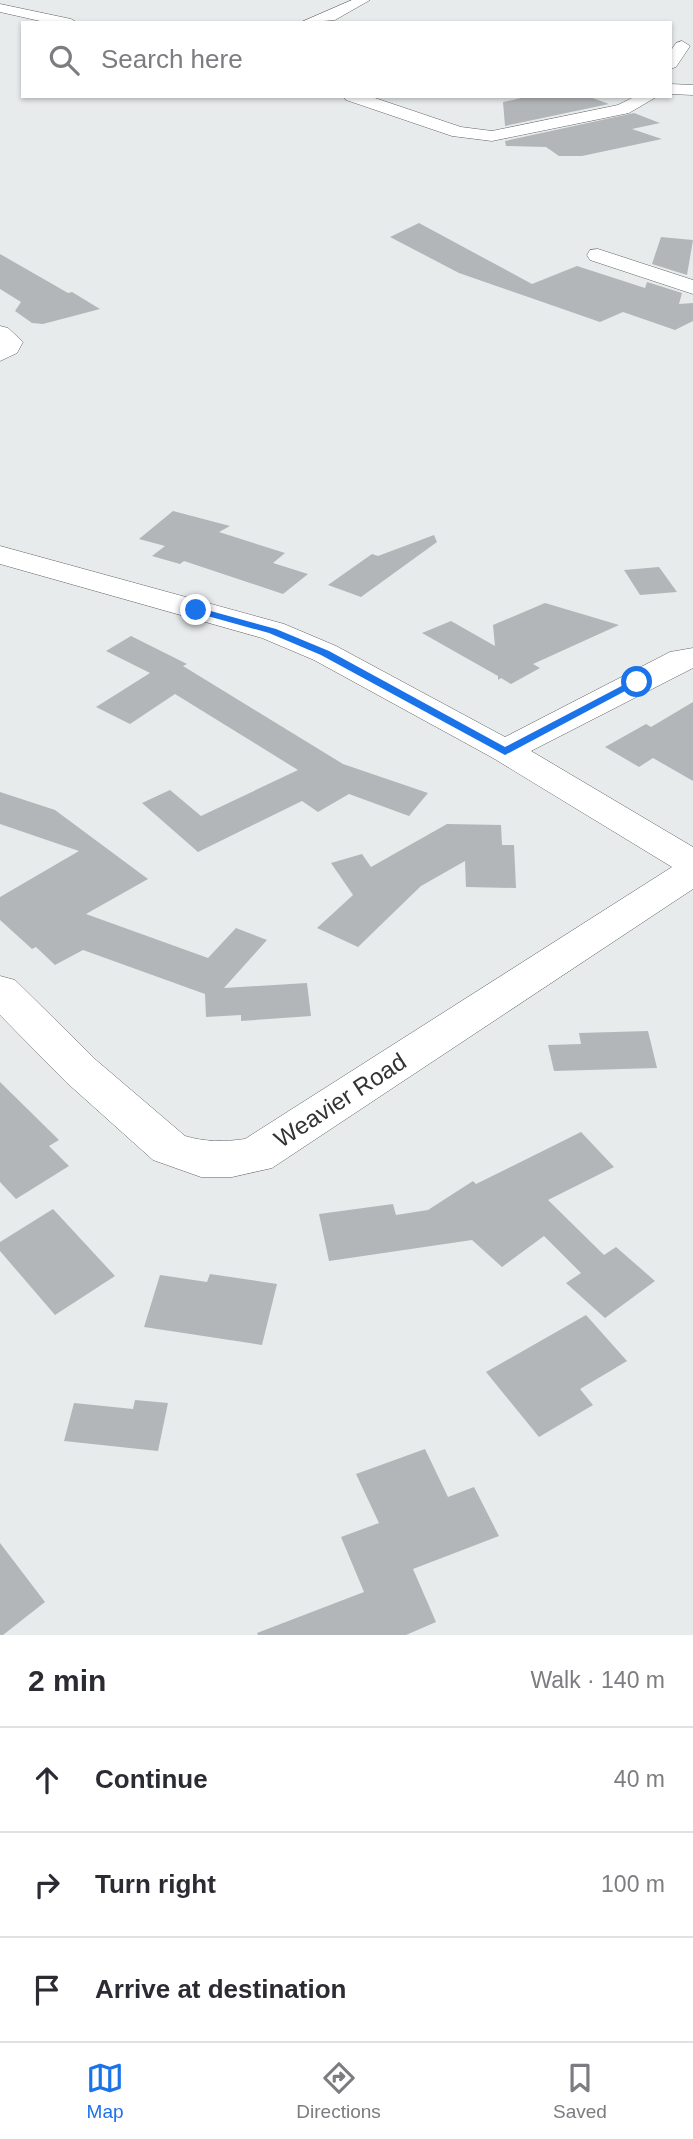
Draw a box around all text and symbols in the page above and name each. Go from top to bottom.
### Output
search box [21,21,672,98]
icon: search [45,41,83,79]
text: Search here [101,44,243,74]
route end [180,594,211,625]
route start [621,666,652,697]
street label: Weavier Road [269,1047,411,1153]
text: 2 min [28,1664,106,1697]
text: Walk · 140 m [530,1667,665,1693]
icon: ahead [28,1761,66,1799]
text: Continue [95,1764,208,1794]
text: 40 m [614,1766,665,1792]
icon: right [28,1866,66,1904]
text: Turn right [95,1869,216,1899]
text: 100 m [601,1871,665,1897]
icon: arrive [28,1971,66,2009]
text: Arrive at destination [95,1974,346,2004]
tab: Map [86,2059,124,2123]
tab: Directions [296,2059,381,2123]
tab: Saved [553,2059,607,2123]

